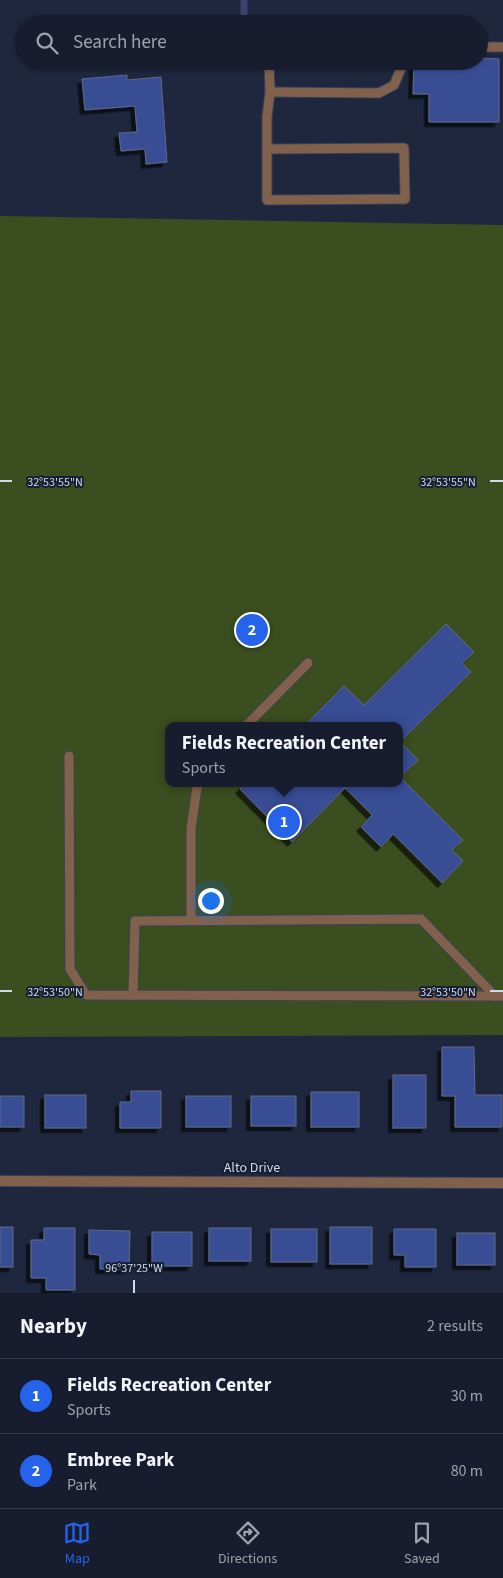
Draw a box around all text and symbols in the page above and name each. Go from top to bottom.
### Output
search box [15,15,488,70]
icon: search [33,29,61,57]
text: Search here [73,29,167,56]
text: 32°53'55"N [27,474,83,491]
text: 32°53'55"N [420,474,476,491]
pin: 2 [236,611,268,649]
popup [165,722,403,787]
text: Fields Recreation Center [182,730,386,757]
text: Sports [182,757,225,779]
pin: 1 [268,803,300,841]
your location [198,888,224,914]
text: 32°53'50"N [27,984,83,1001]
text: 32°53'50"N [420,984,476,1001]
street label: Alto Drive [224,1158,280,1178]
text: 96°37'25"W [105,1260,163,1277]
text: Nearby [20,1311,87,1341]
text: 2 results [427,1315,483,1337]
text: Fields Recreation Center [67,1372,271,1399]
text: 1 [32,1385,40,1407]
text: 30 m [451,1385,483,1407]
text: Sports [67,1399,111,1421]
text: Embree Park [67,1447,174,1474]
text: 2 [32,1460,40,1482]
text: 80 m [451,1460,483,1482]
text: Park [67,1474,97,1496]
tab: Map [63,1519,91,1569]
tab: Directions [218,1519,277,1569]
tab: Saved [404,1519,440,1569]

